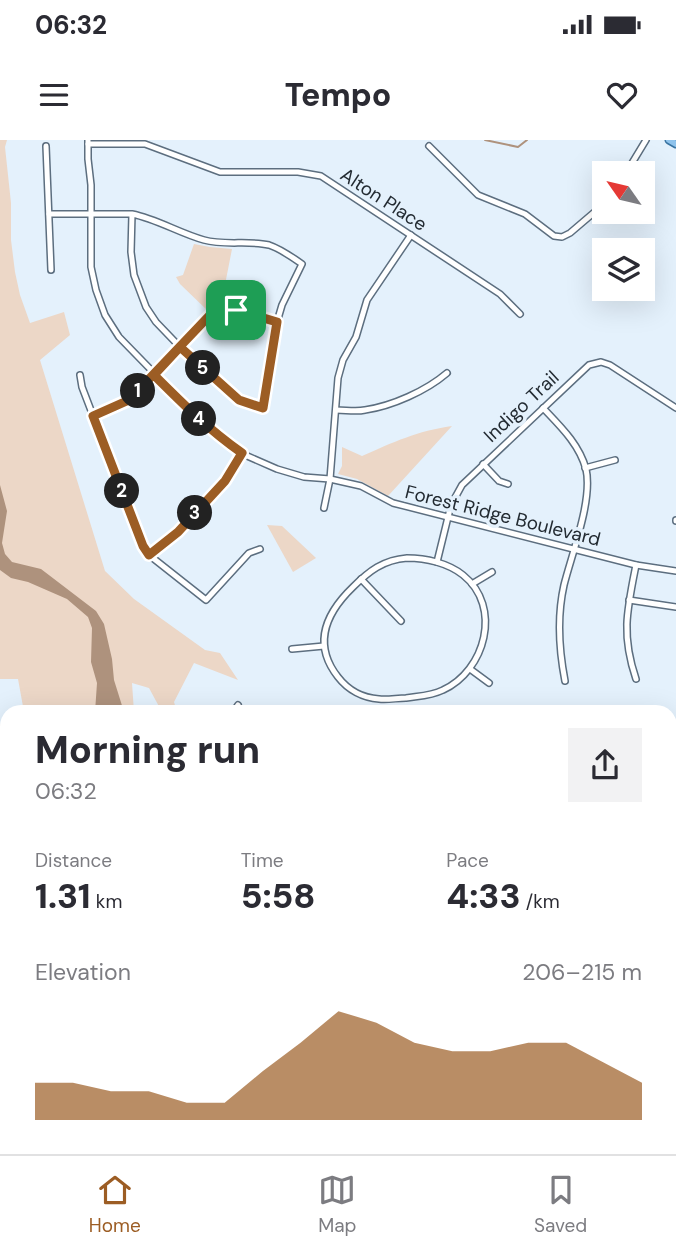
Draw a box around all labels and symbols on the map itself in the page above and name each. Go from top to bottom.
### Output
north arrow [592,161,654,224]
street label: Alton Place [336,162,432,237]
pin [206,280,266,340]
pin: 5 [186,350,220,386]
street label: Indigo Trail [478,365,564,448]
pin: 1 [120,373,156,408]
pin: 4 [182,402,216,436]
pin: 2 [104,474,140,508]
street label: Forest Ridge Boulevard [402,479,603,552]
pin: 3 [178,496,212,530]

